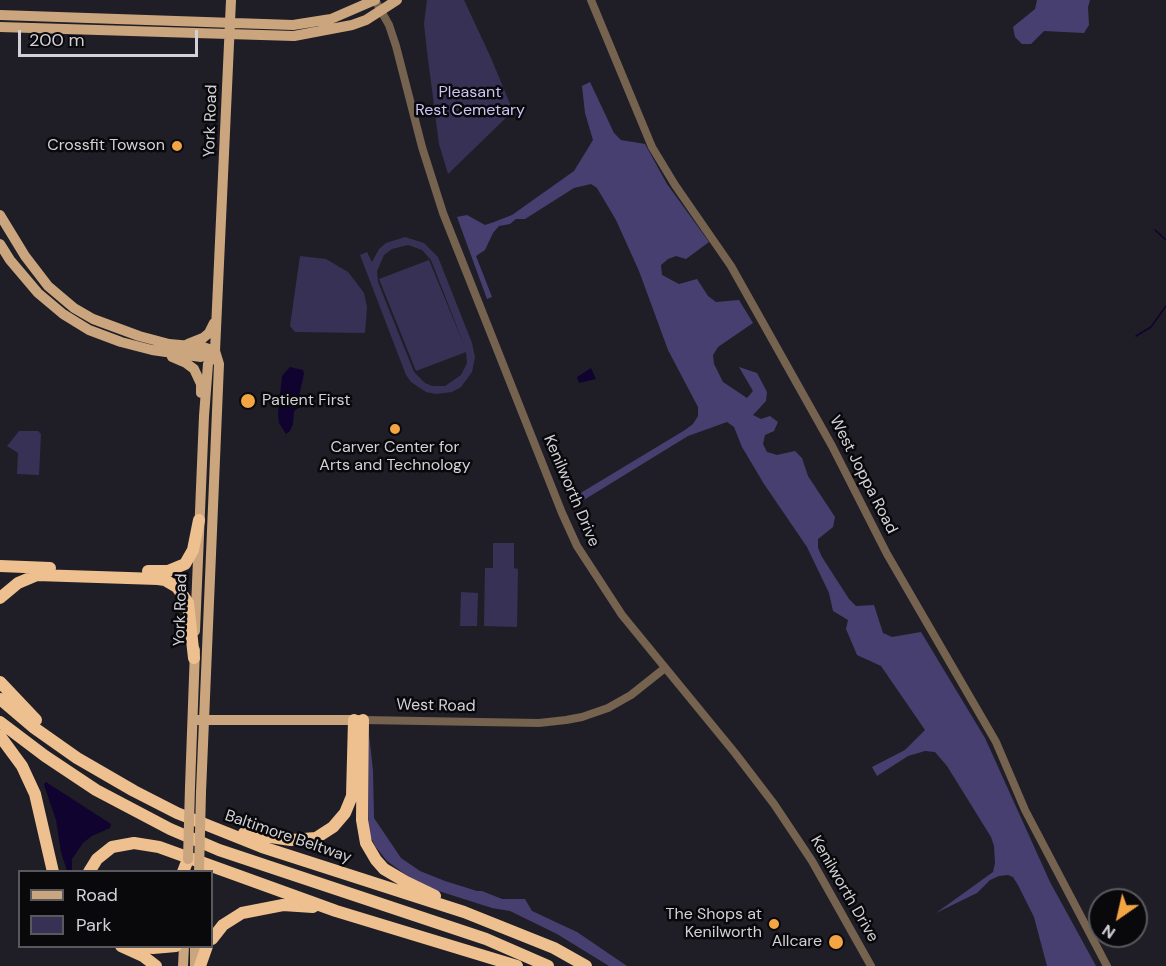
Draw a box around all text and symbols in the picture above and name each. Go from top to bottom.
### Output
scale bar [21,18,201,56]
text: 200 m [29,28,85,52]
park label: Pleasant Rest Cemetary [415,83,525,121]
street label: York Road [200,84,222,158]
place label: Crossfit Towson [47,136,165,156]
marker: Crossfit Towson [170,139,184,153]
place label: Patient First [262,391,351,411]
marker: Patient First [239,392,257,410]
street label: West Joppa Road [825,413,901,537]
marker: Carver Center for Arts and Technology [388,422,402,436]
street label: Kenilworth Drive [539,432,603,550]
place label: Carver Center for Arts and Technology [319,438,471,476]
street label: York Road [170,573,192,647]
street label: West Road [396,696,476,716]
street label: Baltimore Beltway [222,806,354,868]
street label: Kenilworth Drive [806,832,882,946]
legend [18,870,213,948]
text: Road [76,883,118,907]
north arrow [1088,888,1148,948]
place label: The Shops at Kenilworth [665,905,762,943]
text: Park [76,913,112,937]
marker: The Shops at Kenilworth [767,917,781,931]
text: N [1098,920,1119,944]
place label: Allcare [772,932,822,952]
marker: Allcare [827,933,845,951]

